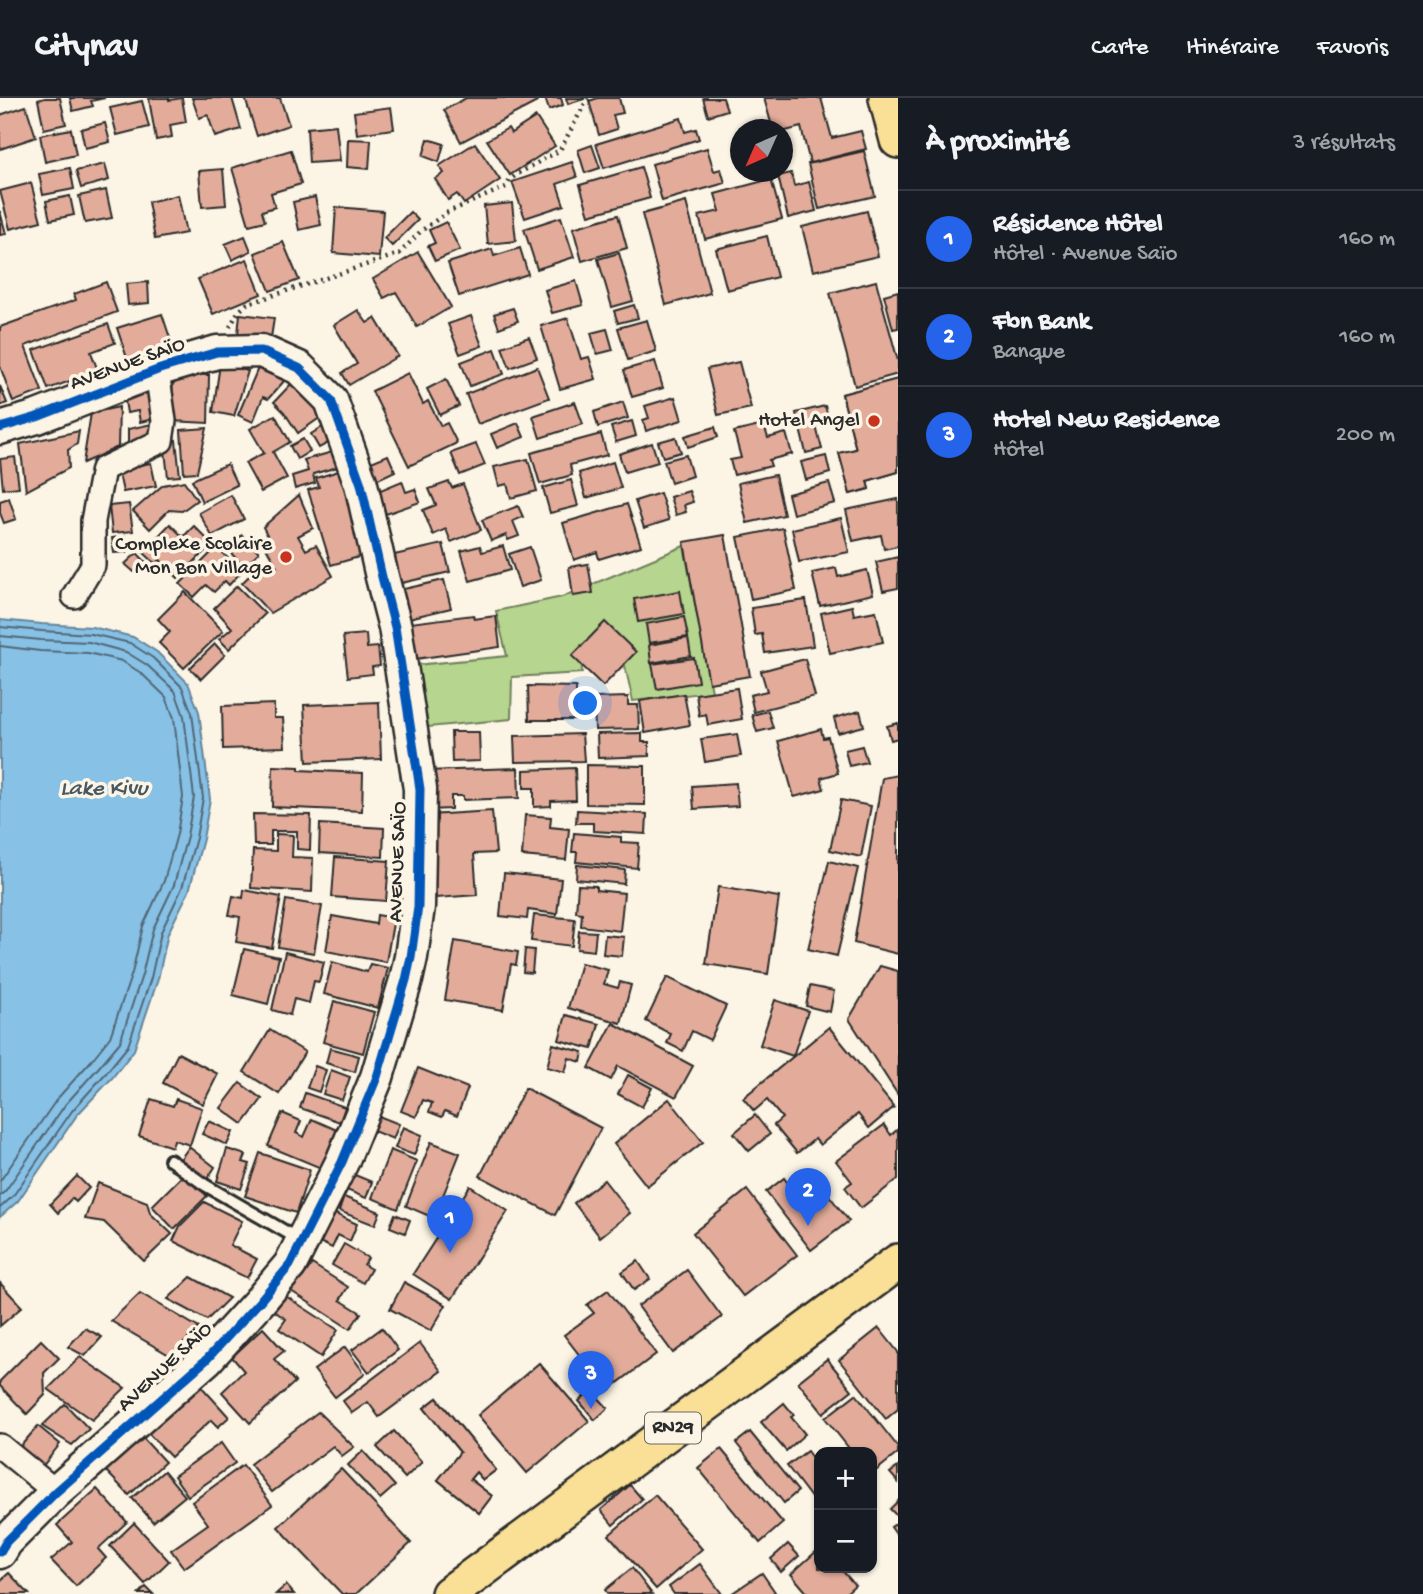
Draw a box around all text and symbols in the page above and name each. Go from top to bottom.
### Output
text: Citynav [35,29,138,67]
text: Carte [1091,34,1148,63]
text: Itinéraire [1186,34,1279,63]
text: Favoris [1317,34,1388,63]
north arrow [730,119,793,182]
text: À proximité [926,126,1070,161]
text: 3 résultats [1293,130,1395,157]
text: Résidence Hôtel [993,210,1163,241]
text: 1 [944,226,954,253]
text: 160 m [1339,226,1395,253]
text: Hôtel · Avenue Saïo [993,241,1177,268]
text: Fbn Bank [993,308,1090,339]
text: 2 [943,324,955,351]
text: 160 m [1339,324,1395,351]
street label: AVENUE SAÏO [67,332,189,397]
text: Banque [993,339,1065,366]
text: Hotel New Residence [993,406,1219,437]
place label: Hotel Angel [758,409,860,434]
marker: Hotel Angel [866,413,882,429]
text: 3 [943,422,955,449]
text: 200 m [1336,422,1395,449]
text: Hôtel [993,437,1044,464]
place label: Complexe Scolaire Mon Bon Village [115,533,273,582]
marker: Complexe Scolaire Mon Bon Village [278,549,294,565]
your location [568,686,602,720]
water label: Lake Kivu [60,776,150,803]
street label: AVENUE SAÏO [384,801,414,923]
pin: 2 [785,1168,831,1226]
pin: 1 [427,1195,473,1253]
street label: AVENUE SAÏO [113,1317,219,1418]
pin: 3 [568,1351,614,1409]
road number: RN29 [645,1412,701,1444]
map controls [814,1447,877,1573]
button: + [814,1447,877,1510]
button: − [814,1510,877,1573]

